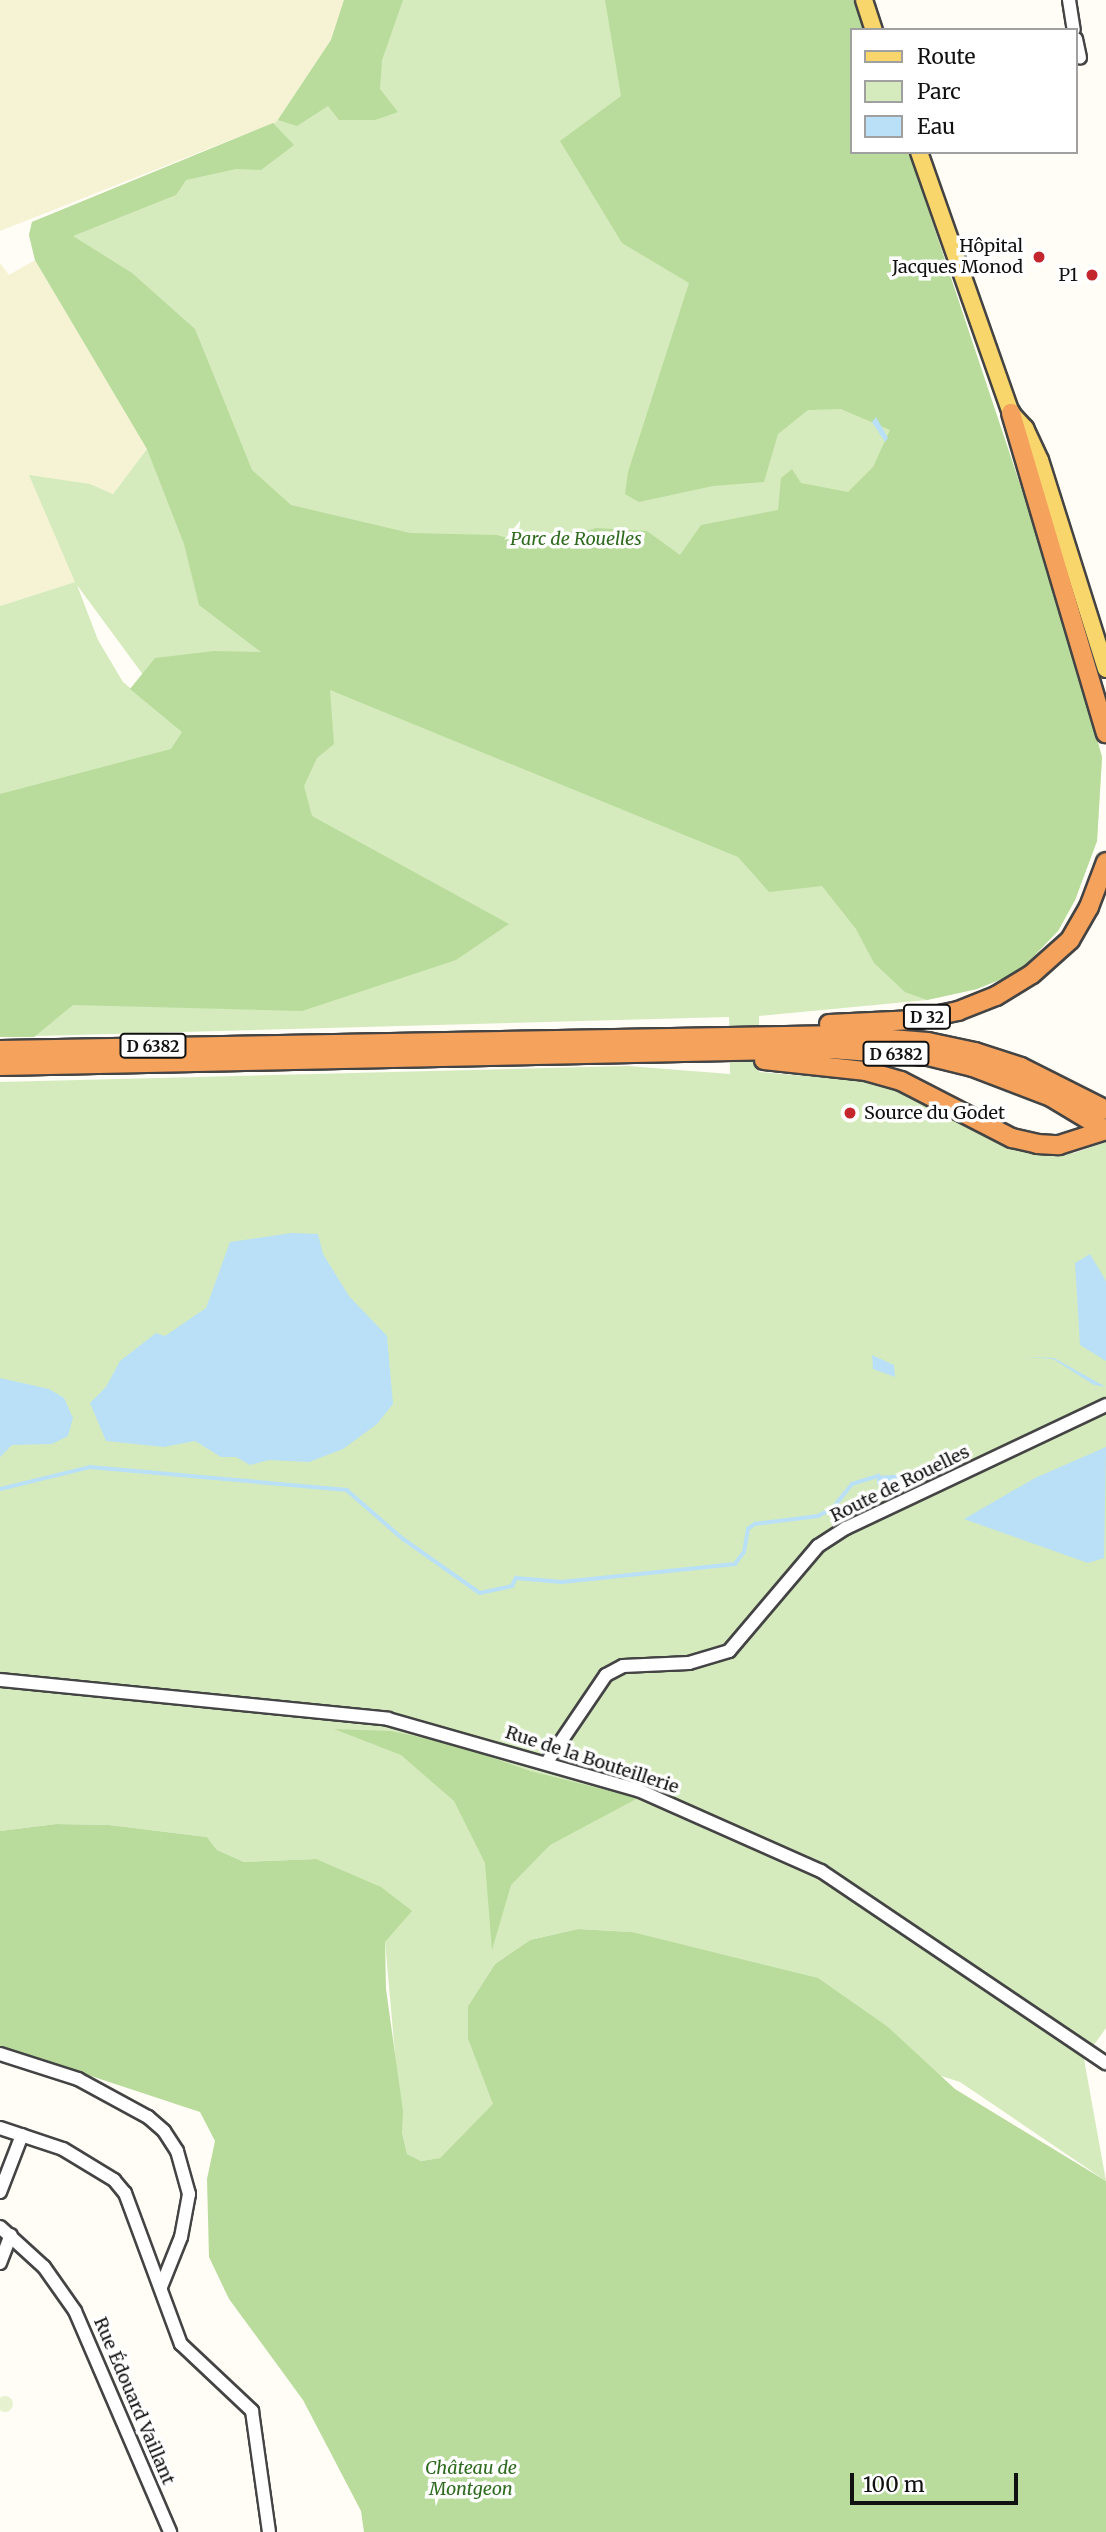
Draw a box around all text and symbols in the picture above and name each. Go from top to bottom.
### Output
legend [850,28,1078,154]
text: Route [917,43,975,70]
text: Parc [917,78,961,105]
text: Eau [917,113,955,140]
place label: Hôpital Jacques Monod [892,236,1023,278]
marker: Hôpital Jacques Monod [1029,247,1049,267]
place label: P1 [1058,264,1078,286]
marker: P1 [1084,267,1100,283]
park label: Parc de Rouelles [510,528,642,550]
road number: D 32 [902,1004,951,1030]
road number: D 6382 [118,1034,188,1058]
road number: D 6382 [861,1042,931,1066]
place label: Source du Godet [864,1102,1005,1124]
marker: Source du Godet [842,1105,858,1121]
street label: Route de Rouelles [827,1441,973,1527]
street label: Rue de la Bouteillerie [503,1722,681,1798]
street label: Rue Édouard Vaillant [89,2314,179,2488]
park label: Château de Montgeon [425,2458,517,2500]
scale bar [854,2458,1022,2502]
text: 100 m [863,2471,925,2498]

